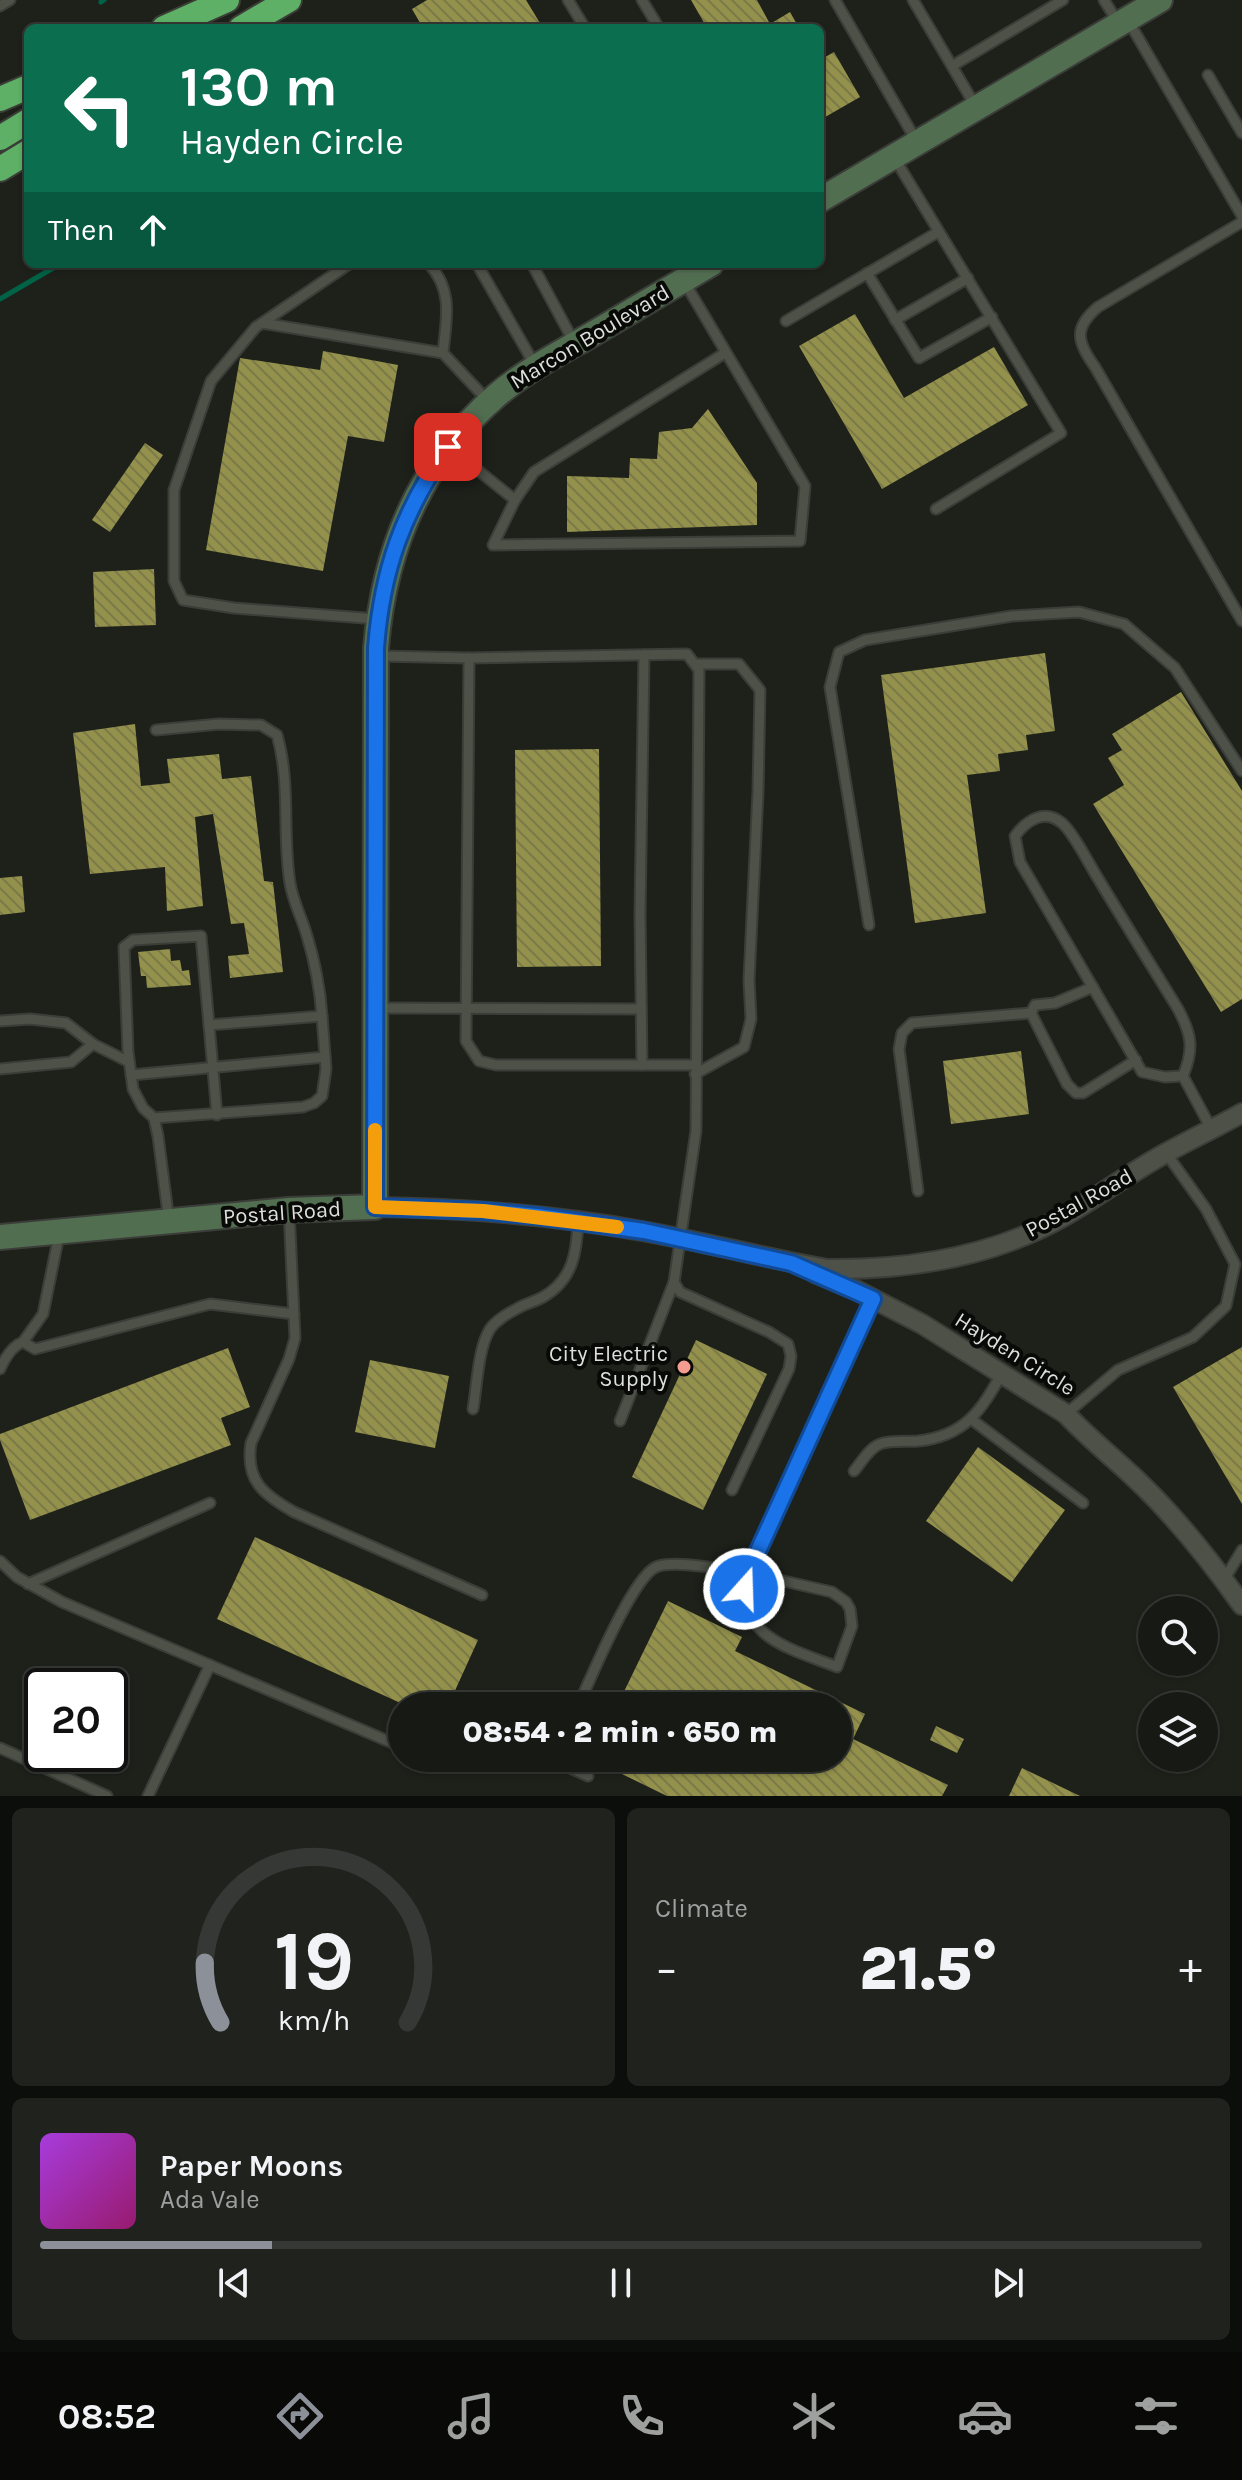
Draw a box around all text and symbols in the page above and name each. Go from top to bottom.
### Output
text: 130 m [180,54,338,119]
icon: left [48,56,152,160]
text: Hayden Circle [180,121,404,163]
icon: ahead [131,208,175,252]
text: Then [48,212,115,248]
street label: Marcon Boulevard [506,279,674,395]
pin [414,413,482,481]
icon: arrive [426,425,470,469]
street label: Postal Road [1021,1163,1137,1243]
street label: Postal Road [222,1196,342,1230]
street label: Hayden Circle [950,1307,1080,1401]
place label: City Electric Supply [549,1341,668,1392]
marker: City Electric Supply [675,1358,693,1376]
position arrow [702,1547,786,1631]
map controls [1138,1596,1218,1772]
button: search [1138,1596,1218,1676]
speed limit sign: 20 [24,1668,128,1772]
button: layers [1138,1692,1218,1772]
text: 08:54 · 2 min · 650 m [462,1714,778,1750]
text: Climate [655,1893,748,1924]
text: 19 [273,1913,354,2010]
text: 21.5° [859,1934,998,2004]
text: − [655,1943,678,1994]
text: + [1179,1943,1202,1994]
text: km/h [277,2004,350,2037]
text: Paper Moons [160,2148,343,2184]
text: Ada Vale [160,2184,260,2215]
icon: previous [212,2261,256,2305]
icon: pause [599,2261,643,2305]
icon: next [986,2261,1030,2305]
icon: directions [272,2388,328,2444]
icon: music [443,2388,499,2444]
icon: phone [614,2388,670,2444]
icon: climate [786,2388,842,2444]
icon: car [957,2388,1013,2444]
icon: filters [1128,2388,1184,2444]
text: 08:52 [58,2395,156,2437]

